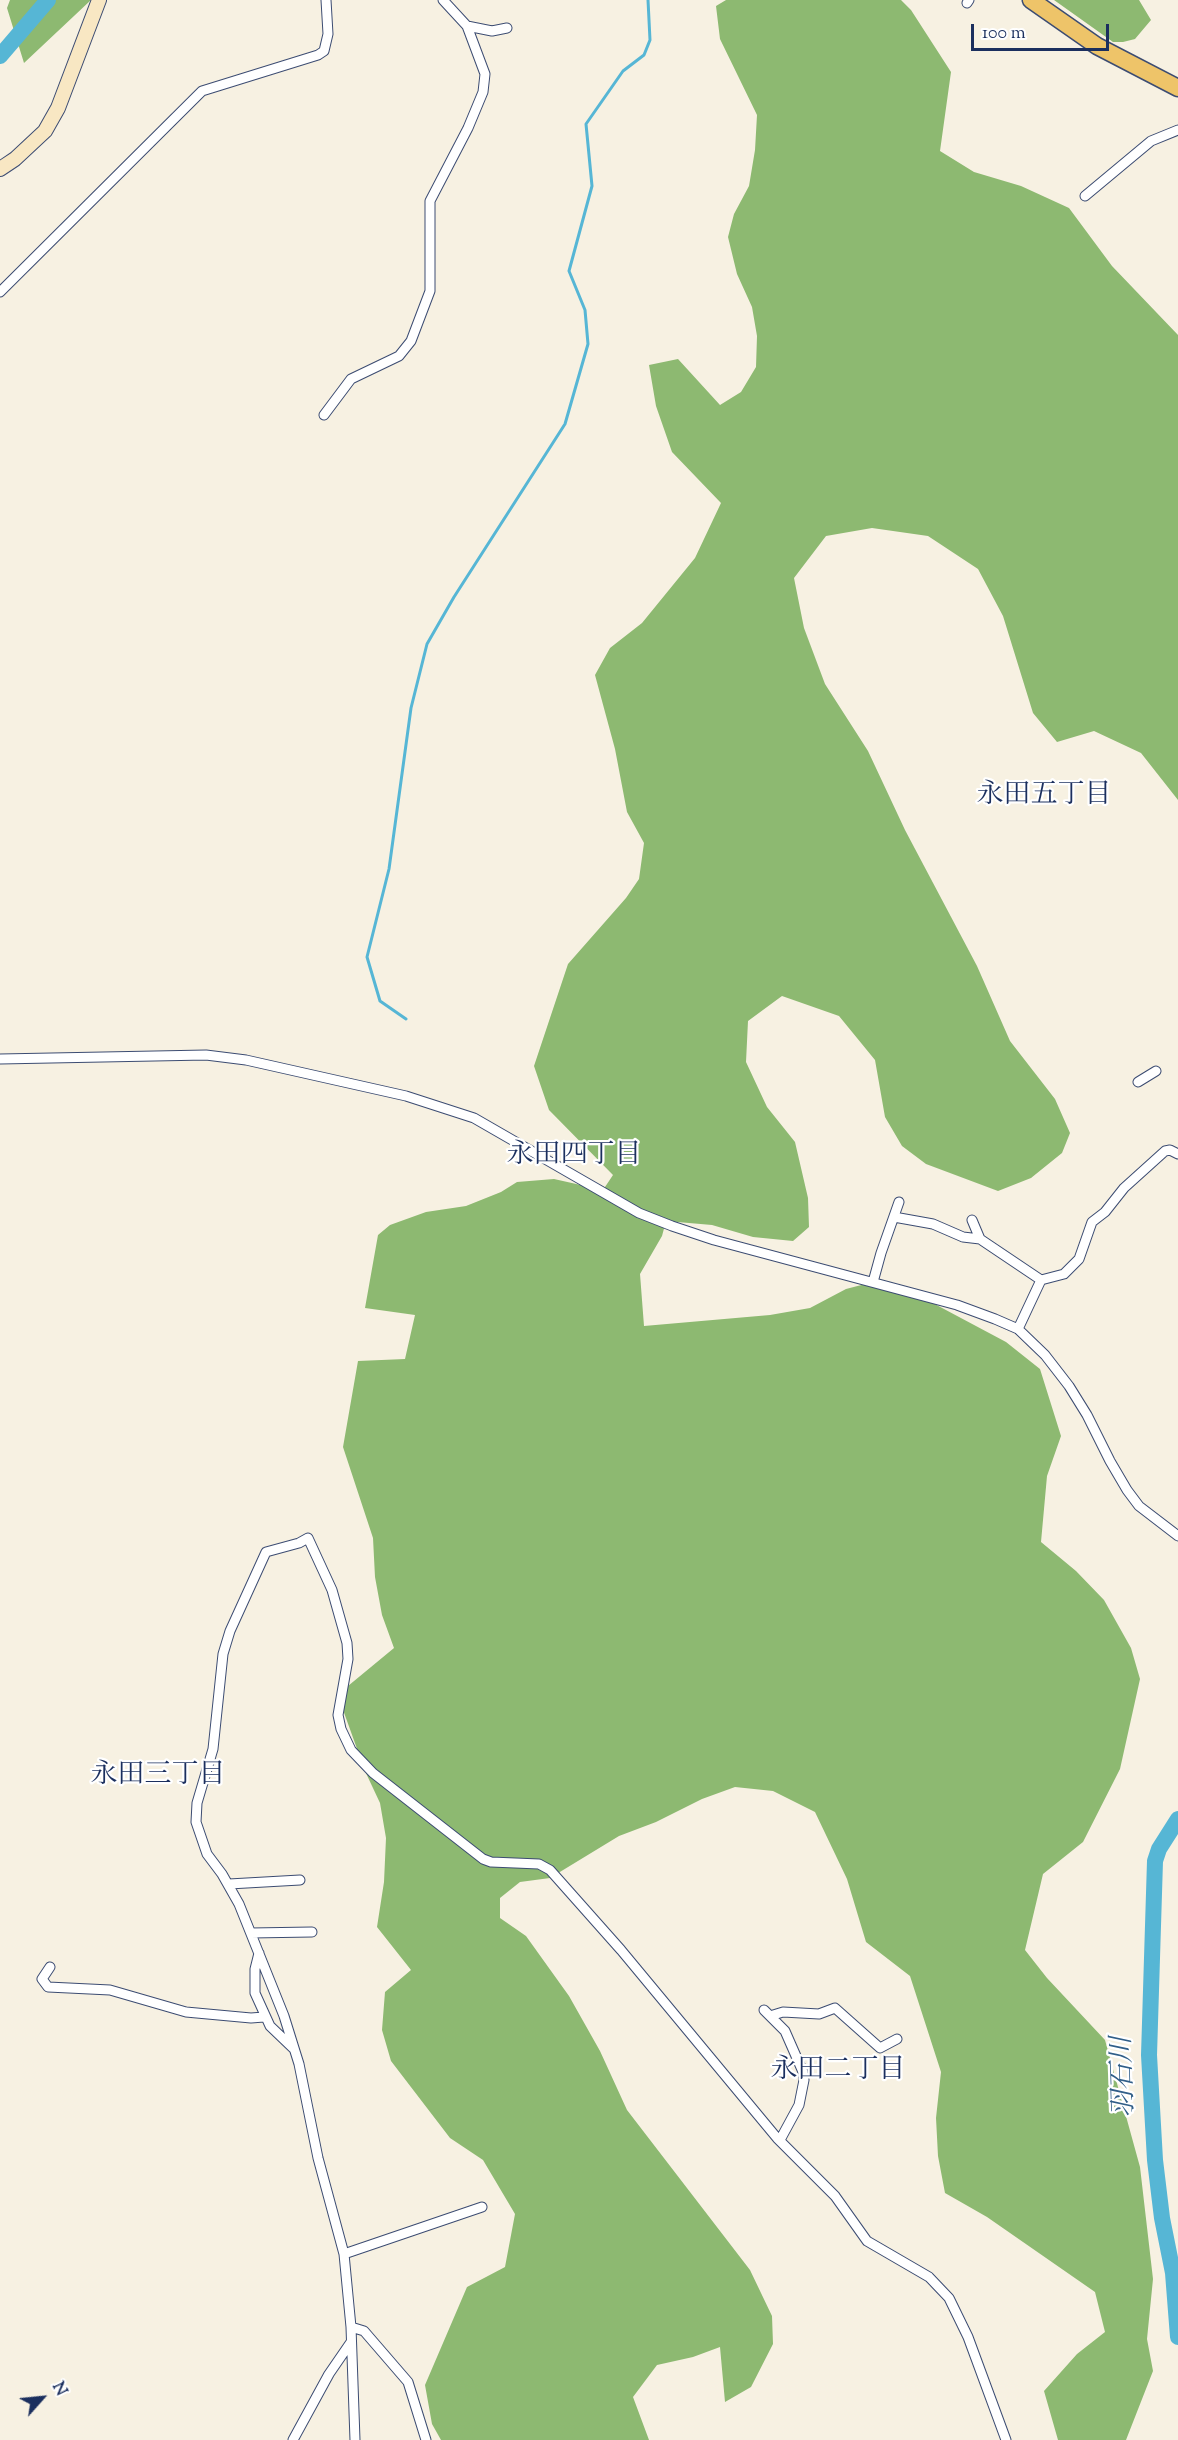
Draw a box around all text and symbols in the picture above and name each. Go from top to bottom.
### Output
scale bar [974,12,1112,50]
text: 100 m [982,21,1026,47]
district label: 永田五丁目 [977,781,1111,813]
district label: 永田四丁目 [507,1141,641,1173]
district label: 永田三丁目 [91,1761,225,1793]
water label: 羽石川 [1108,2036,1144,2118]
district label: 永田二丁目 [771,2056,905,2088]
north arrow [12,2368,72,2428]
text: N [45,2379,72,2401]

